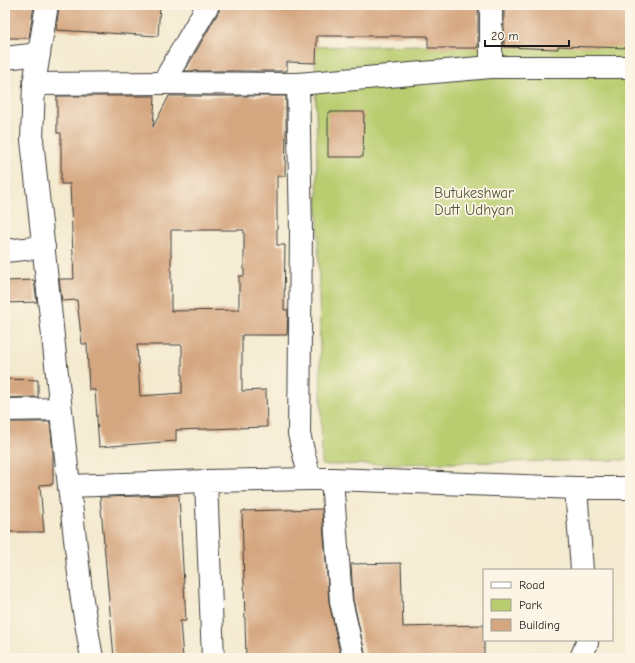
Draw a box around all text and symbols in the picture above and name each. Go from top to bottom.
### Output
scale bar [485,22,569,48]
text: 20 m [491,29,519,43]
park label: Butukeshwar Dutt Udhyan [434,184,514,219]
legend [483,569,613,641]
text: Road [519,578,545,592]
text: Park [519,598,542,612]
text: Building [519,618,560,632]

